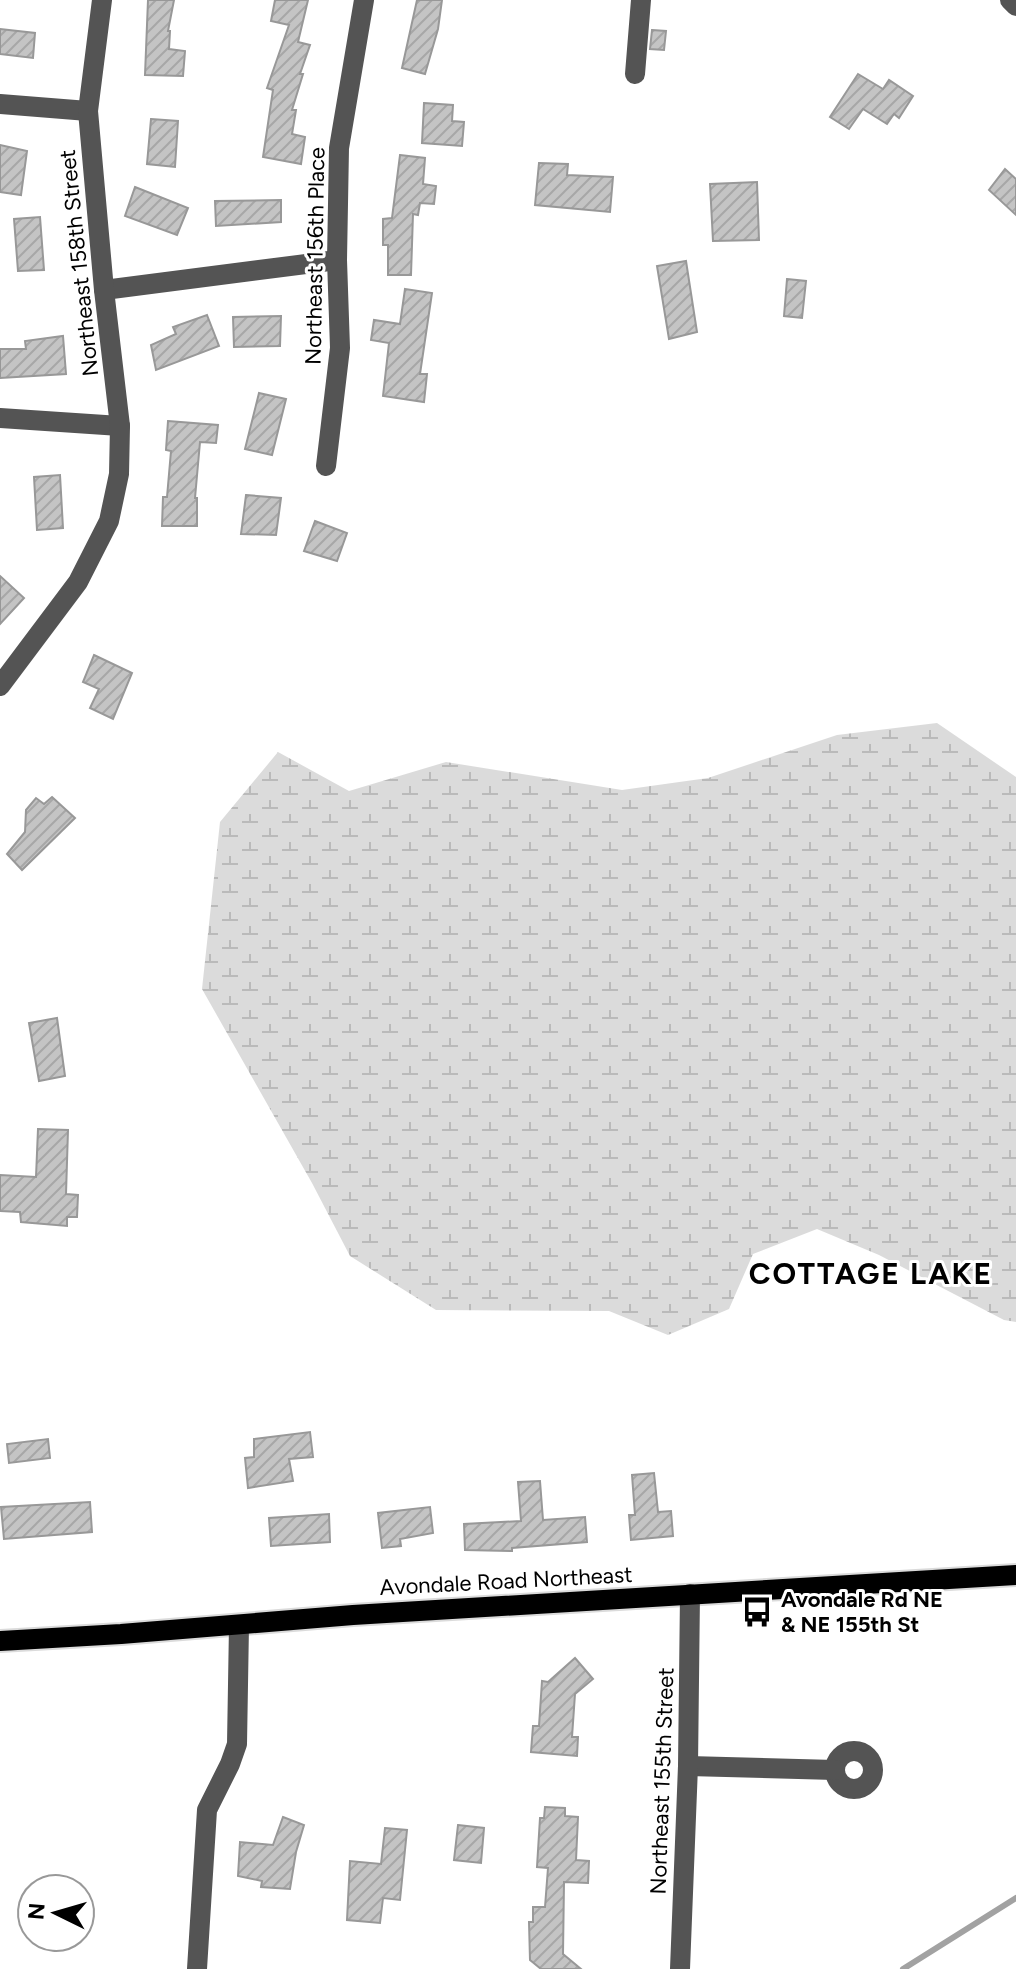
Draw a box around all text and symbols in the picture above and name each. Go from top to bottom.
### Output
street label: Northeast 156th Place [300,147,330,365]
street label: Northeast 158th Street [54,148,104,378]
district label: COTTAGE LAKE [749,1255,993,1292]
street label: Avondale Road Northeast [379,1561,633,1601]
place label: Avondale Rd NE & NE 155th St [781,1586,943,1638]
bus stop icon: Avondale Rd NE & NE 155th St [740,1595,774,1629]
street label: Northeast 155th Street [645,1667,679,1895]
north arrow [16,1873,96,1953]
text: N [22,1902,51,1921]

